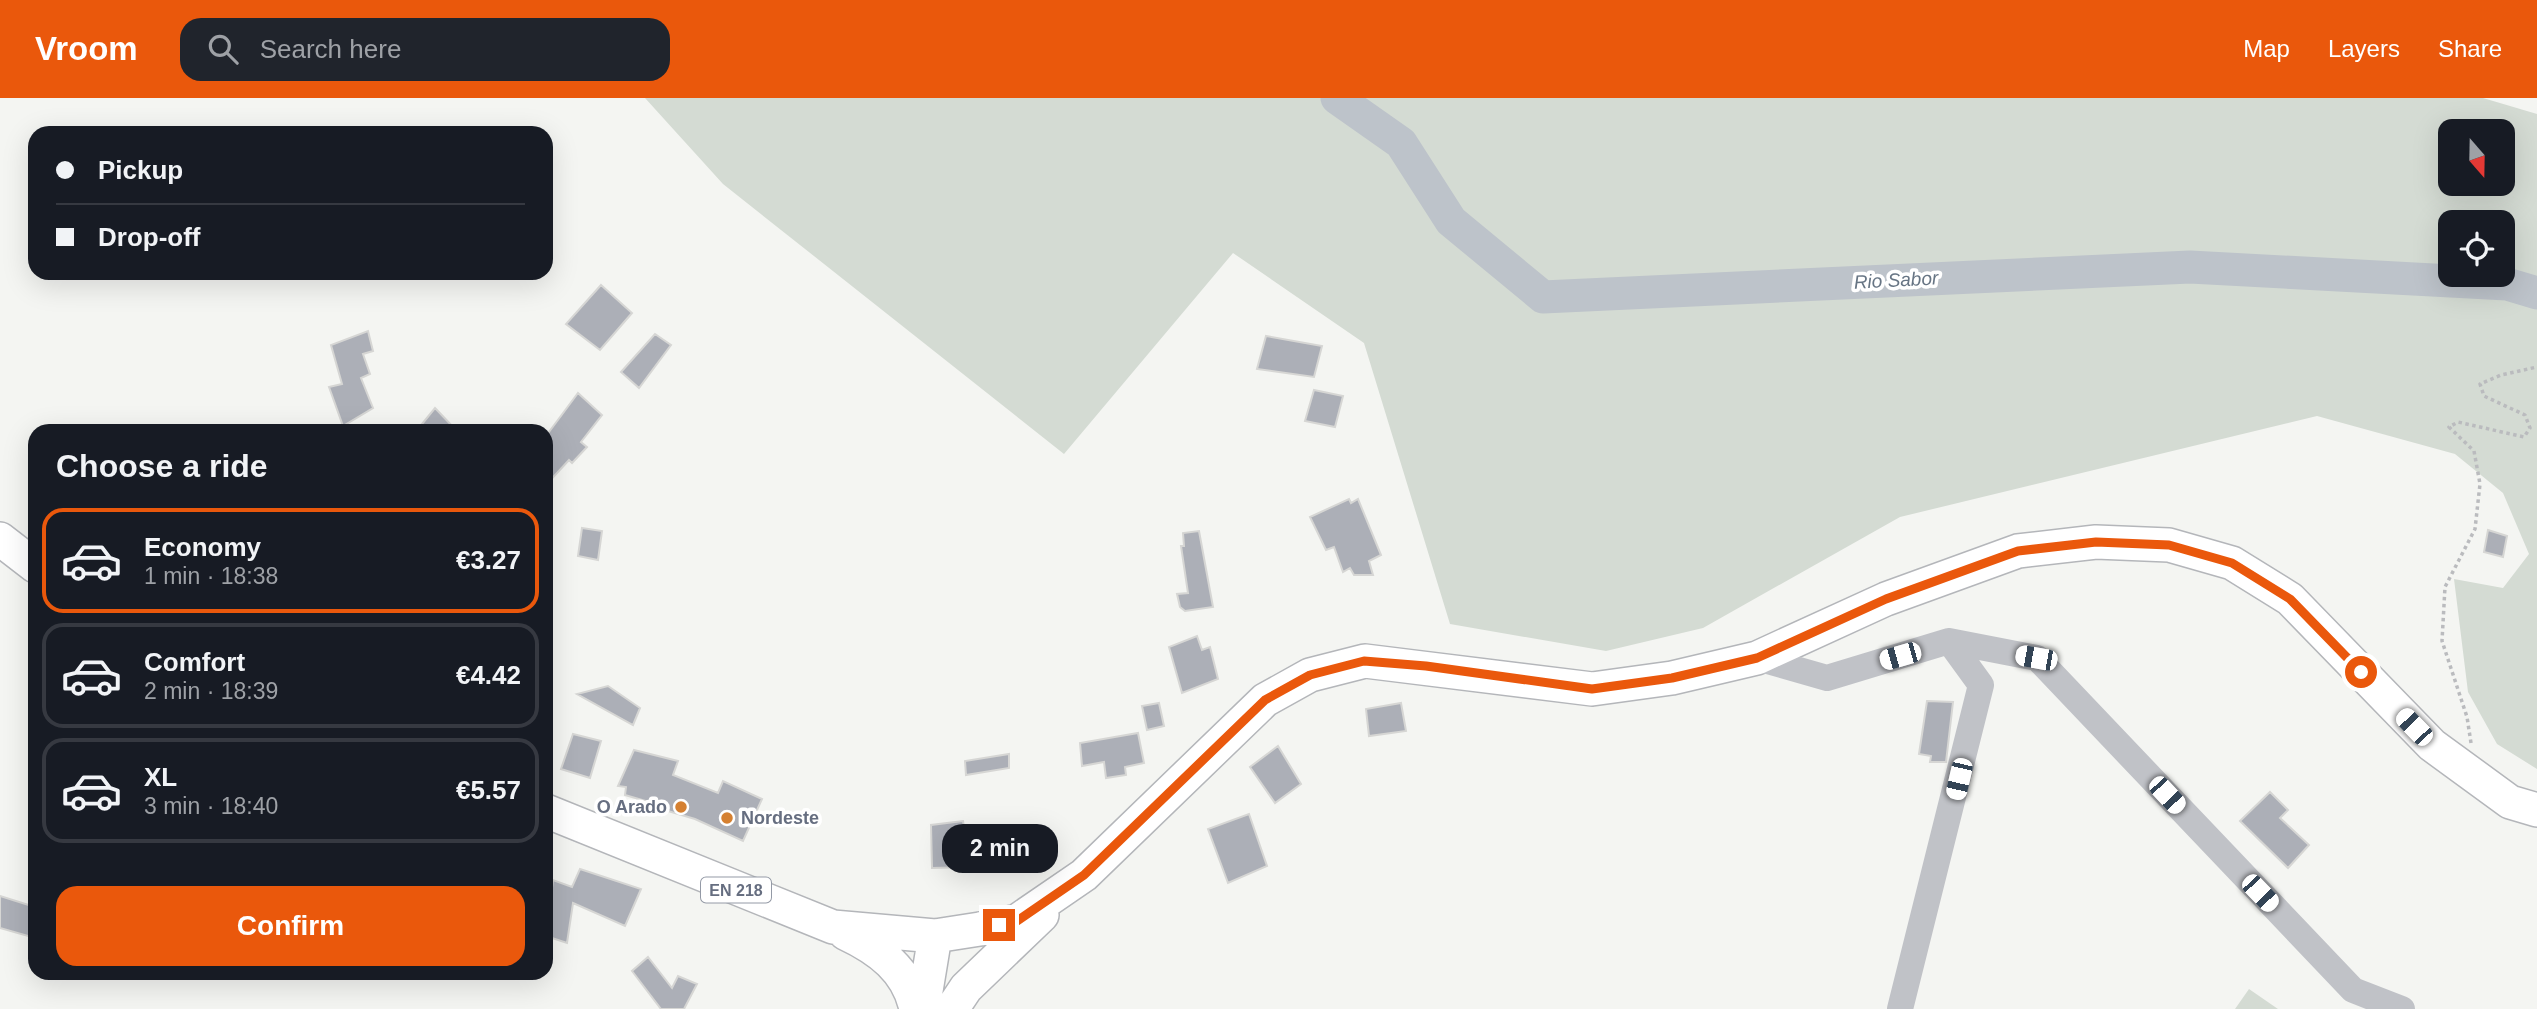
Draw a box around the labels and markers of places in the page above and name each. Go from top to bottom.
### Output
place label: O Arado [597,797,667,817]
marker: O Arado [673,799,689,815]
place label: Nordeste [741,808,819,828]
marker: Nordeste [719,810,735,826]

